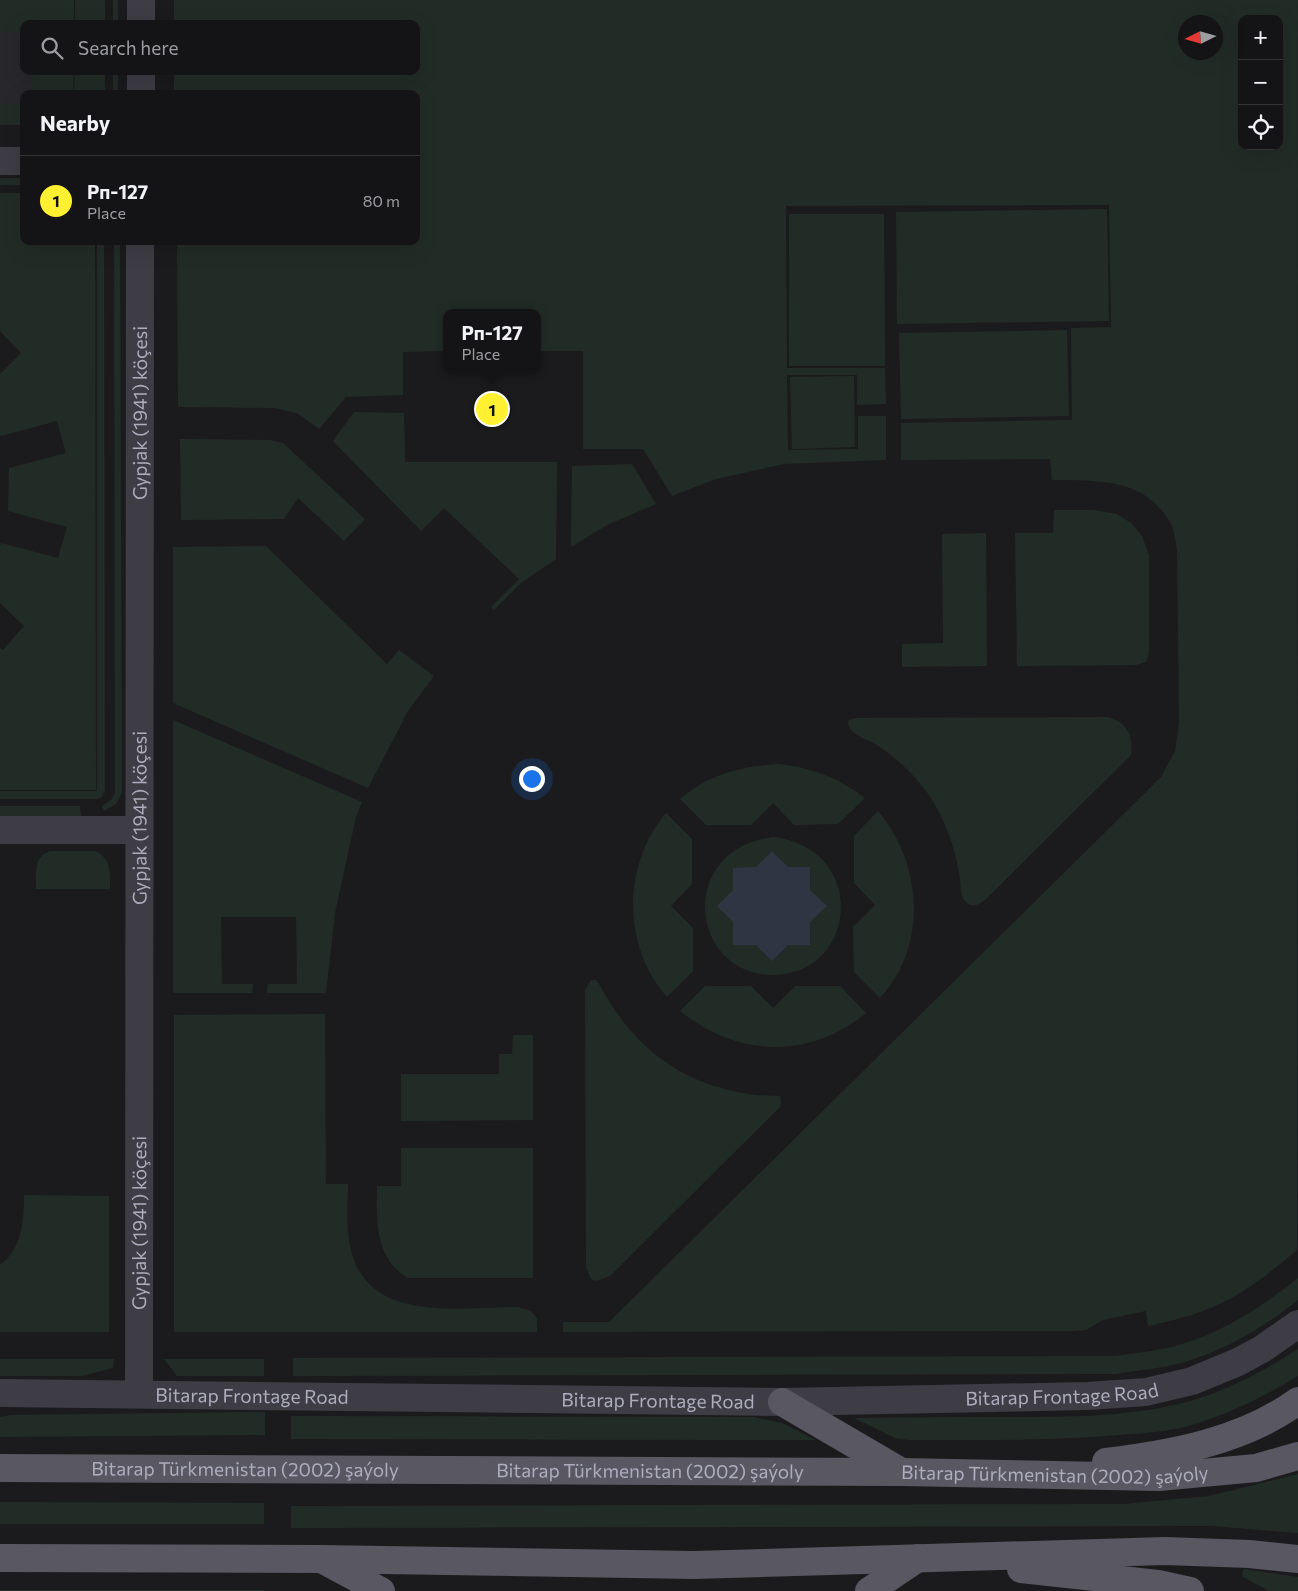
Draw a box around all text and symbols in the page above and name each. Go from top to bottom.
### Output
north arrow [1178,15,1223,60]
map controls [1238,15,1283,150]
button: + [1238,15,1283,60]
search box [20,20,420,75]
icon: search [38,34,66,62]
text: Search here [78,36,178,59]
button: − [1238,60,1283,105]
button: locate [1238,105,1283,150]
text: Nearby [40,110,110,135]
text: Рп-127 [87,180,148,203]
text: 1 [52,191,60,210]
text: 80 m [363,191,400,210]
text: Place [87,203,126,222]
popup [443,309,541,374]
text: Рп-127 [461,321,523,344]
street label: Gypjak (1941) köçesi [128,326,151,500]
text: Place [461,344,500,363]
pin: 1 [476,390,508,428]
street label: Gypjak (1941) köçesi [127,731,151,905]
your location [519,766,545,792]
street label: Gypjak (1941) köçesi [127,1136,150,1310]
street label: Bitarap Frontage Road [965,1377,1161,1409]
street label: Bitarap Frontage Road [155,1383,349,1408]
street label: Bitarap Frontage Road [561,1387,755,1413]
street label: Bitarap Türkmenistan (2002) şaýoly [91,1456,399,1481]
street label: Bitarap Türkmenistan (2002) şaýoly [496,1458,804,1483]
street label: Bitarap Türkmenistan (2002) şaýoly [901,1460,1210,1488]

